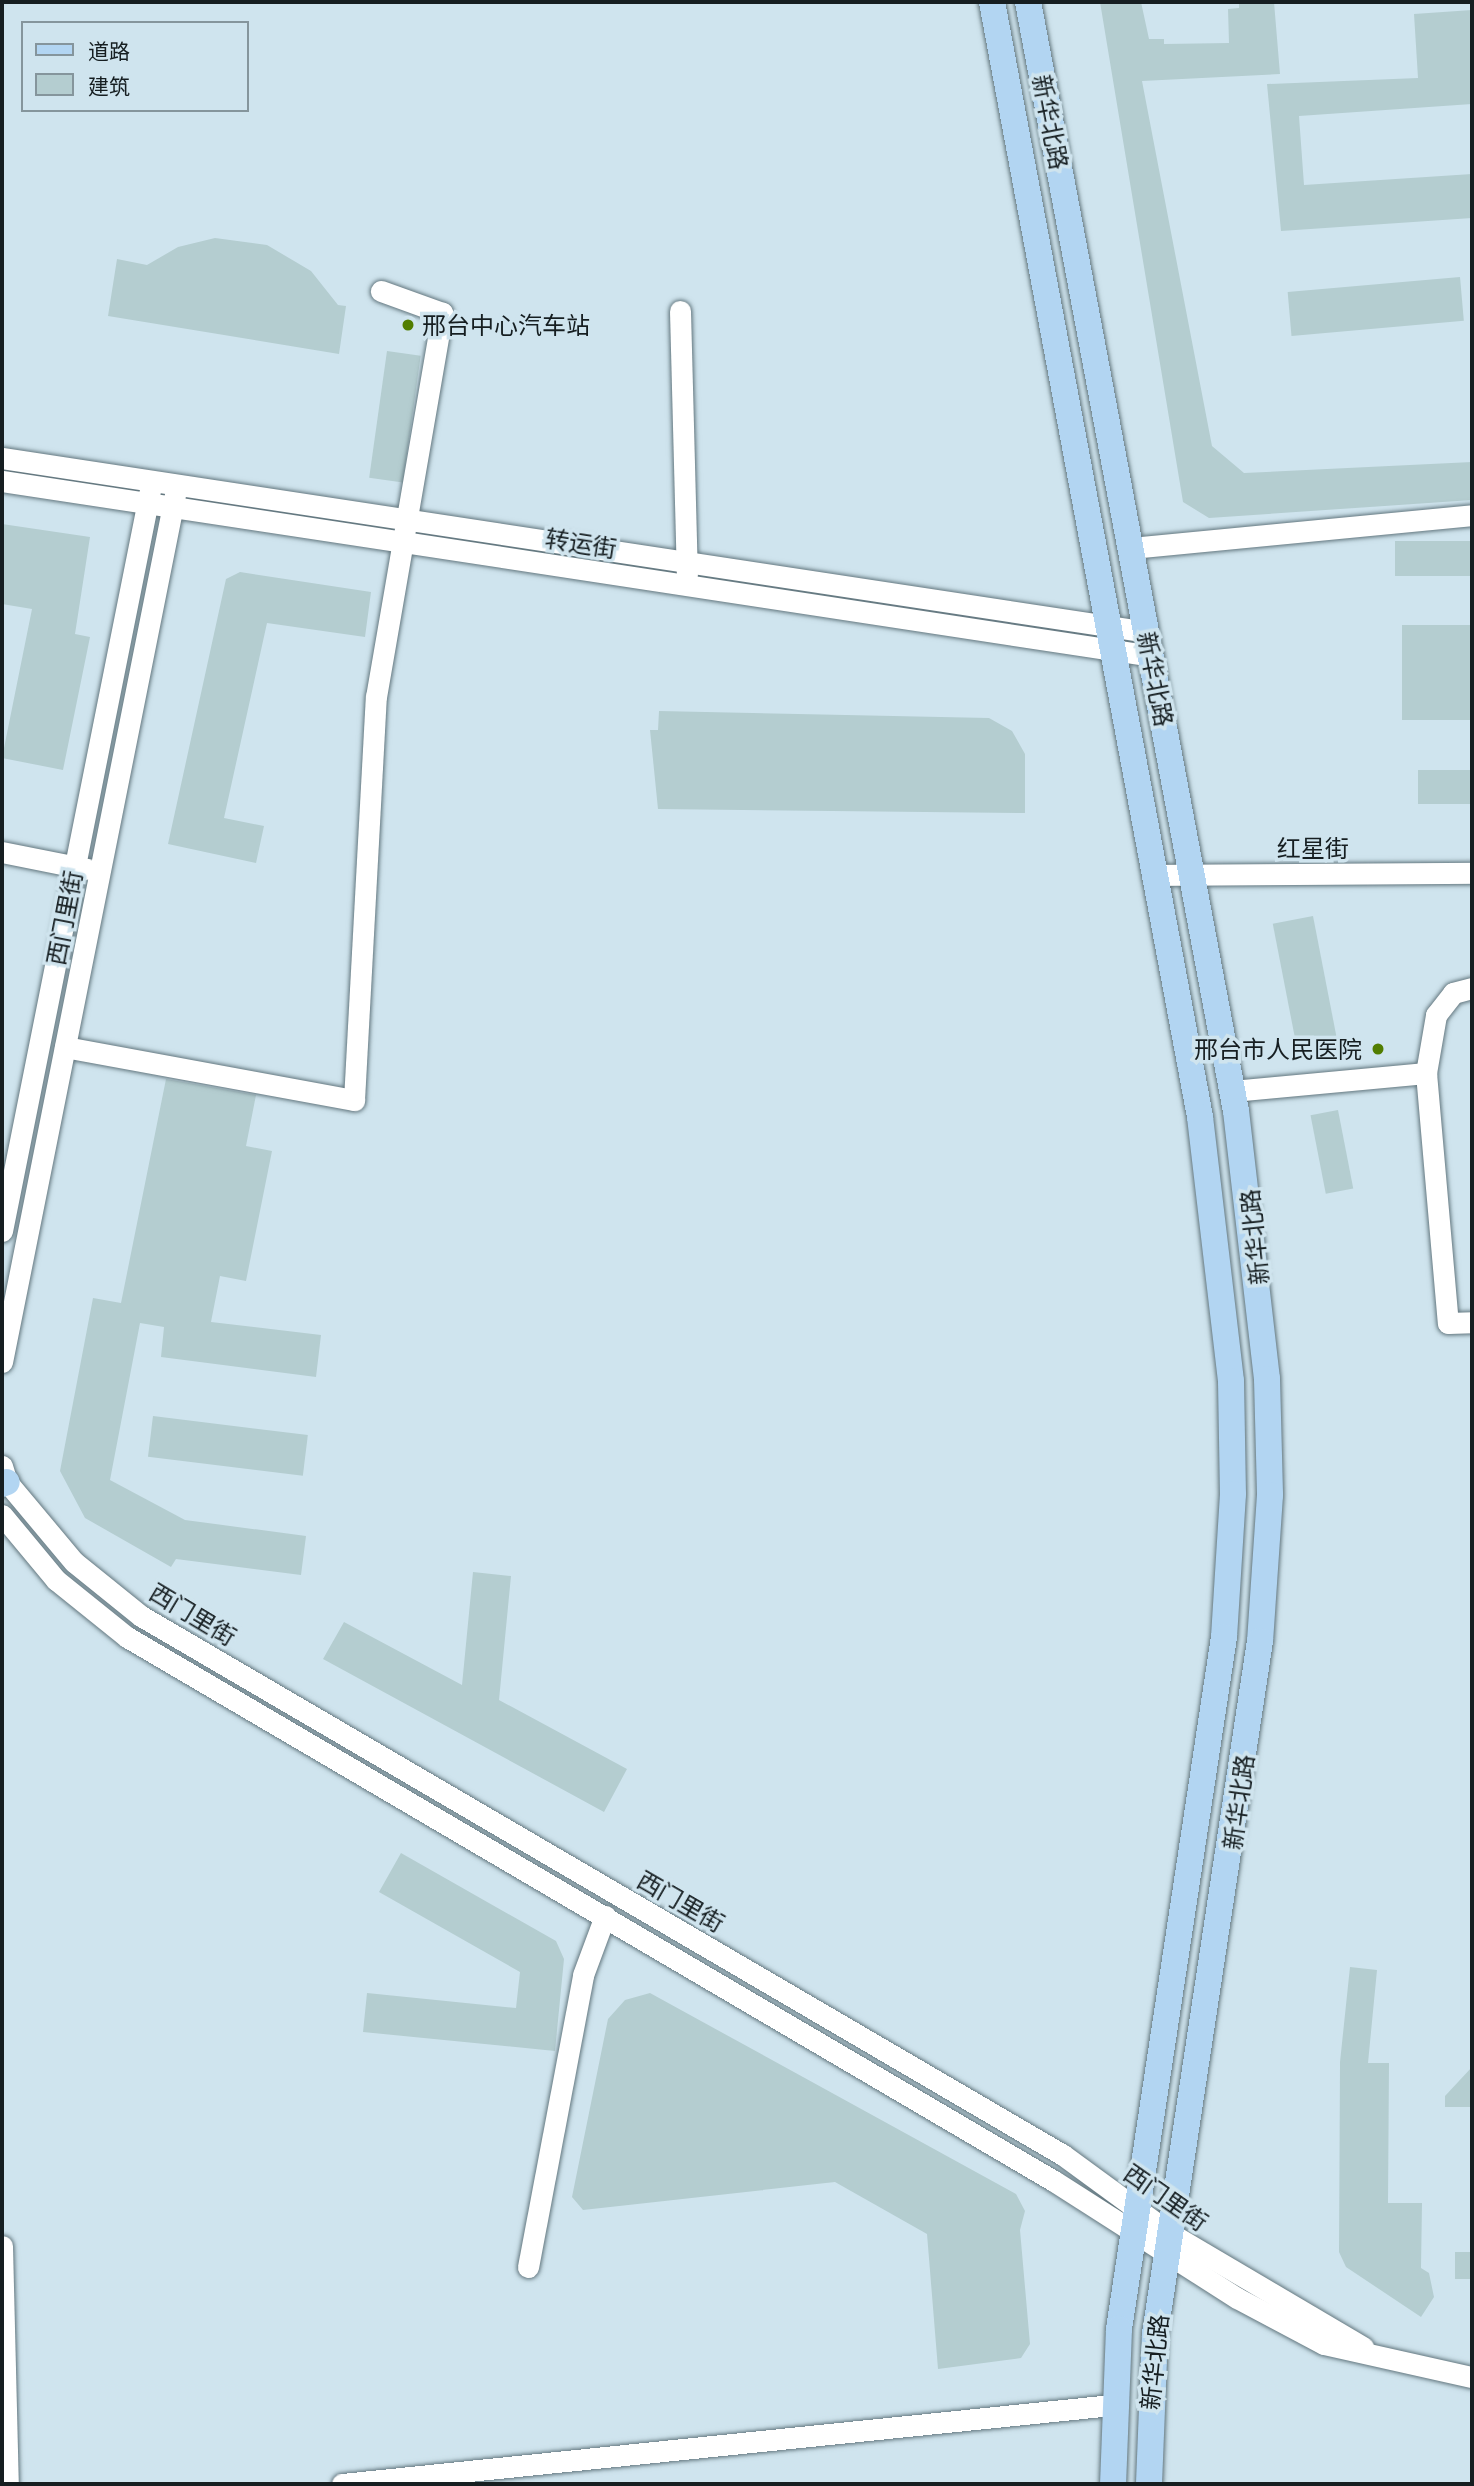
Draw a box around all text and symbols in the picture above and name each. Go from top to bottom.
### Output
legend [21,21,248,112]
text: 道路 [88,37,130,65]
text: 建筑 [88,72,130,100]
street label: 新华北路 [1028,72,1074,172]
place label: 邢台中心汽车站 [422,311,590,339]
marker: 邢台中心汽车站 [400,317,416,333]
street label: 转运街 [543,523,619,563]
street label: 新华北路 [1133,629,1179,729]
street label: 红星街 [1277,834,1349,862]
street label: 西门里街 [41,868,87,968]
place label: 邢台市人民医院 [1194,1035,1362,1063]
marker: 邢台市人民医院 [1368,1039,1388,1059]
street label: 新华北路 [1235,1188,1273,1286]
street label: 西门里街 [144,1577,242,1651]
street label: 新华北路 [1217,1752,1259,1852]
street label: 西门里街 [632,1865,730,1937]
street label: 西门里街 [1118,2158,1214,2236]
street label: 新华北路 [1135,2313,1173,2411]

